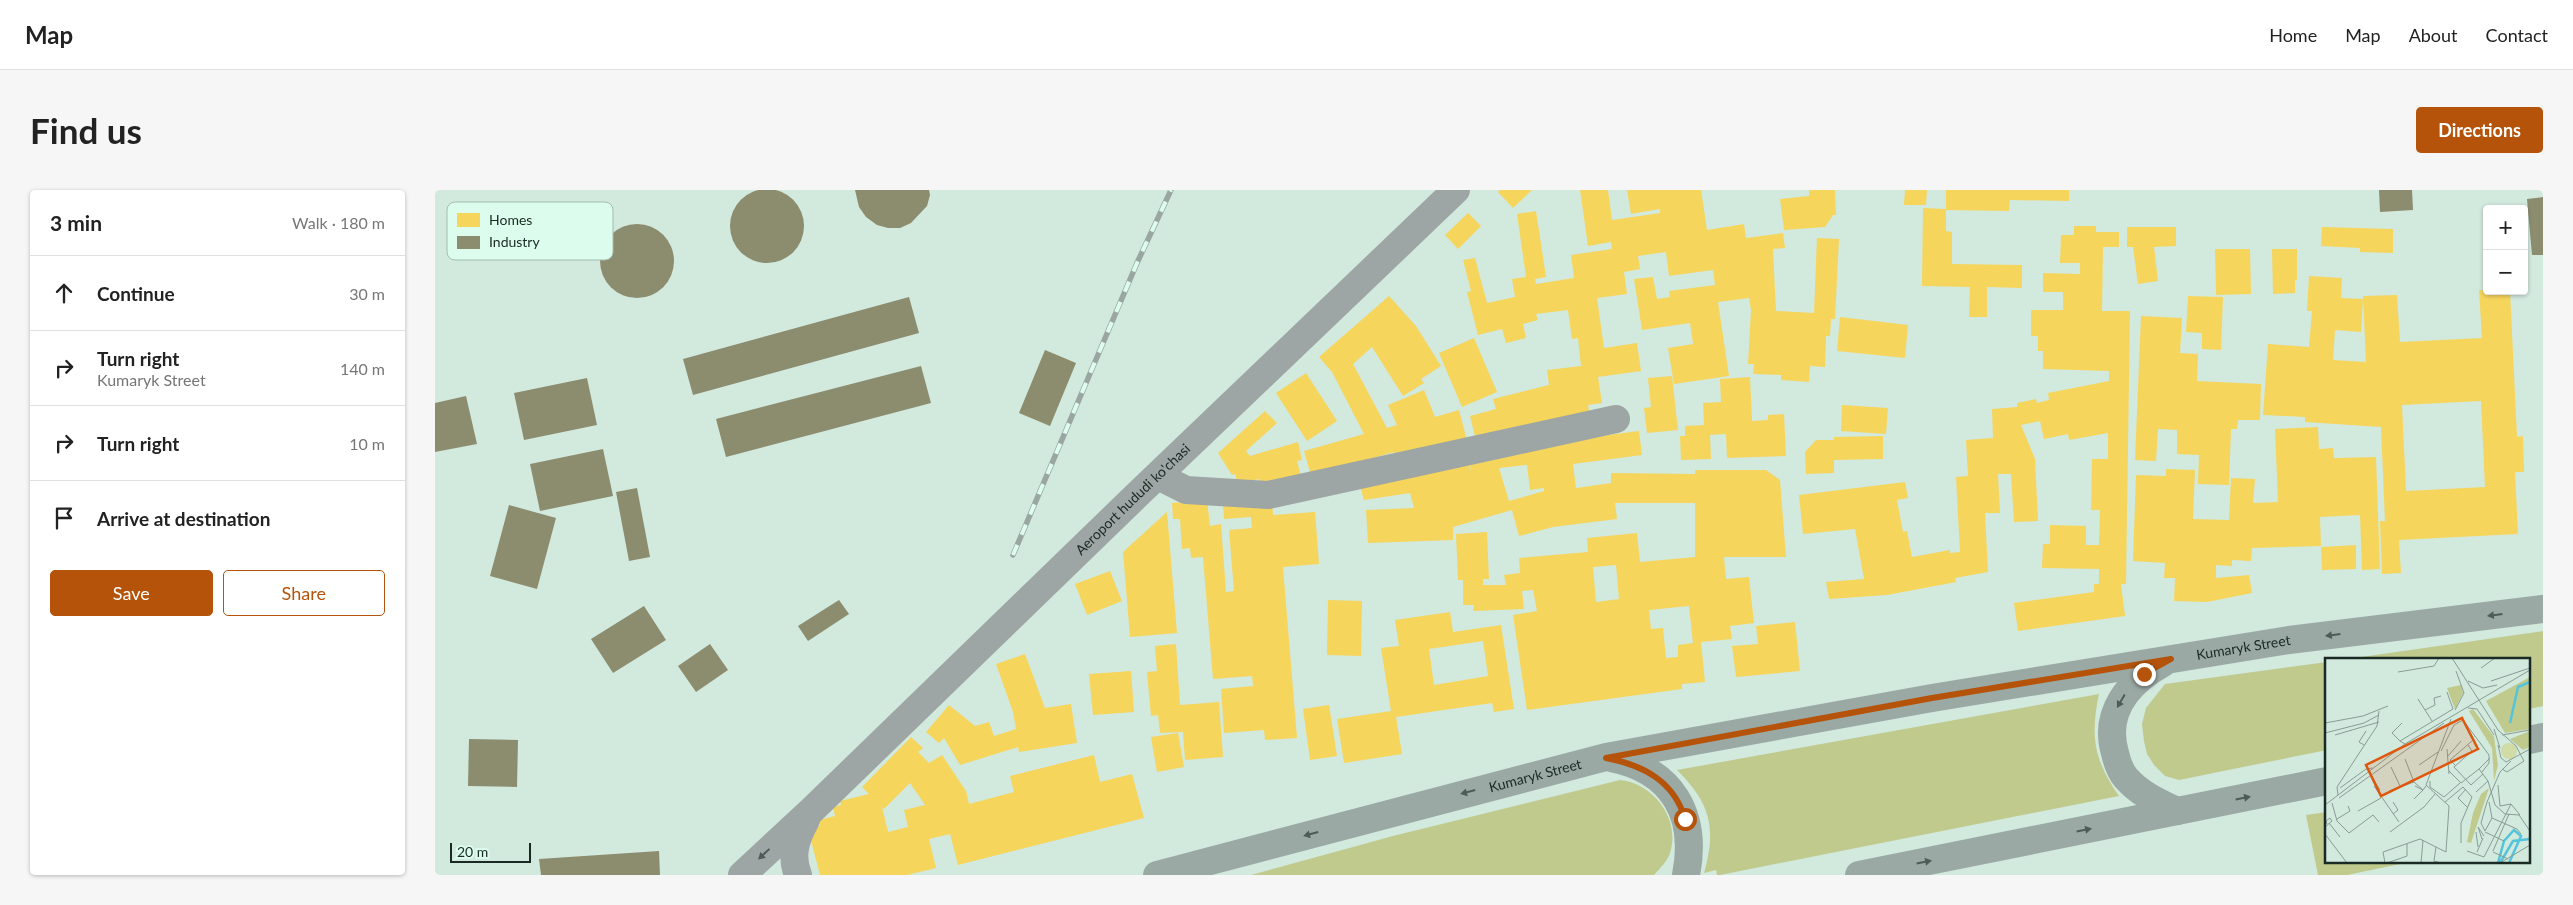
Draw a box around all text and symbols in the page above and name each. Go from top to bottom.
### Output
text: Map [25,20,73,49]
text: Home [2269,24,2317,46]
text: Map [2345,24,2381,46]
text: About [2409,24,2458,46]
text: Contact [2486,24,2548,46]
button: Directions [2416,107,2543,153]
text: Find us [30,109,142,151]
legend [447,202,613,260]
map controls [2483,205,2528,295]
button: + [2483,205,2528,250]
text: 3 min [50,210,102,235]
text: Homes [489,211,532,228]
text: Walk · 180 m [292,213,385,232]
text: Industry [489,233,540,250]
button: − [2483,250,2528,295]
icon: ahead [50,279,78,307]
text: Continue [97,282,175,305]
text: 30 m [349,284,385,303]
text: Turn right [97,347,179,370]
icon: right [50,354,78,382]
text: 140 m [340,359,385,378]
text: Kumaryk Street [97,370,206,389]
icon: right [50,429,78,457]
text: Turn right [97,432,179,455]
text: 10 m [349,434,385,453]
street label: Aeroport hududi ko'chasi [1071,440,1193,558]
icon: arrive [50,504,78,532]
text: Arrive at destination [97,507,270,530]
button: Save [50,570,213,616]
button: Share [223,570,385,616]
one-way arrow [2486,611,2502,619]
street label: Kumaryk Street [2195,631,2292,663]
one-way arrow [2325,631,2341,639]
inset map [2325,658,2531,862]
route end [2133,663,2156,686]
one-way arrow [2117,693,2125,708]
street label: Kumaryk Street [1487,755,1583,795]
one-way arrow [1460,788,1476,796]
one-way arrow [2235,793,2251,801]
route start [1674,808,1697,831]
one-way arrow [2076,826,2091,834]
one-way arrow [1303,830,1318,838]
scale bar [450,840,531,863]
text: 20 m [457,843,488,860]
one-way arrow [758,849,771,860]
one-way arrow [1917,858,1932,866]

